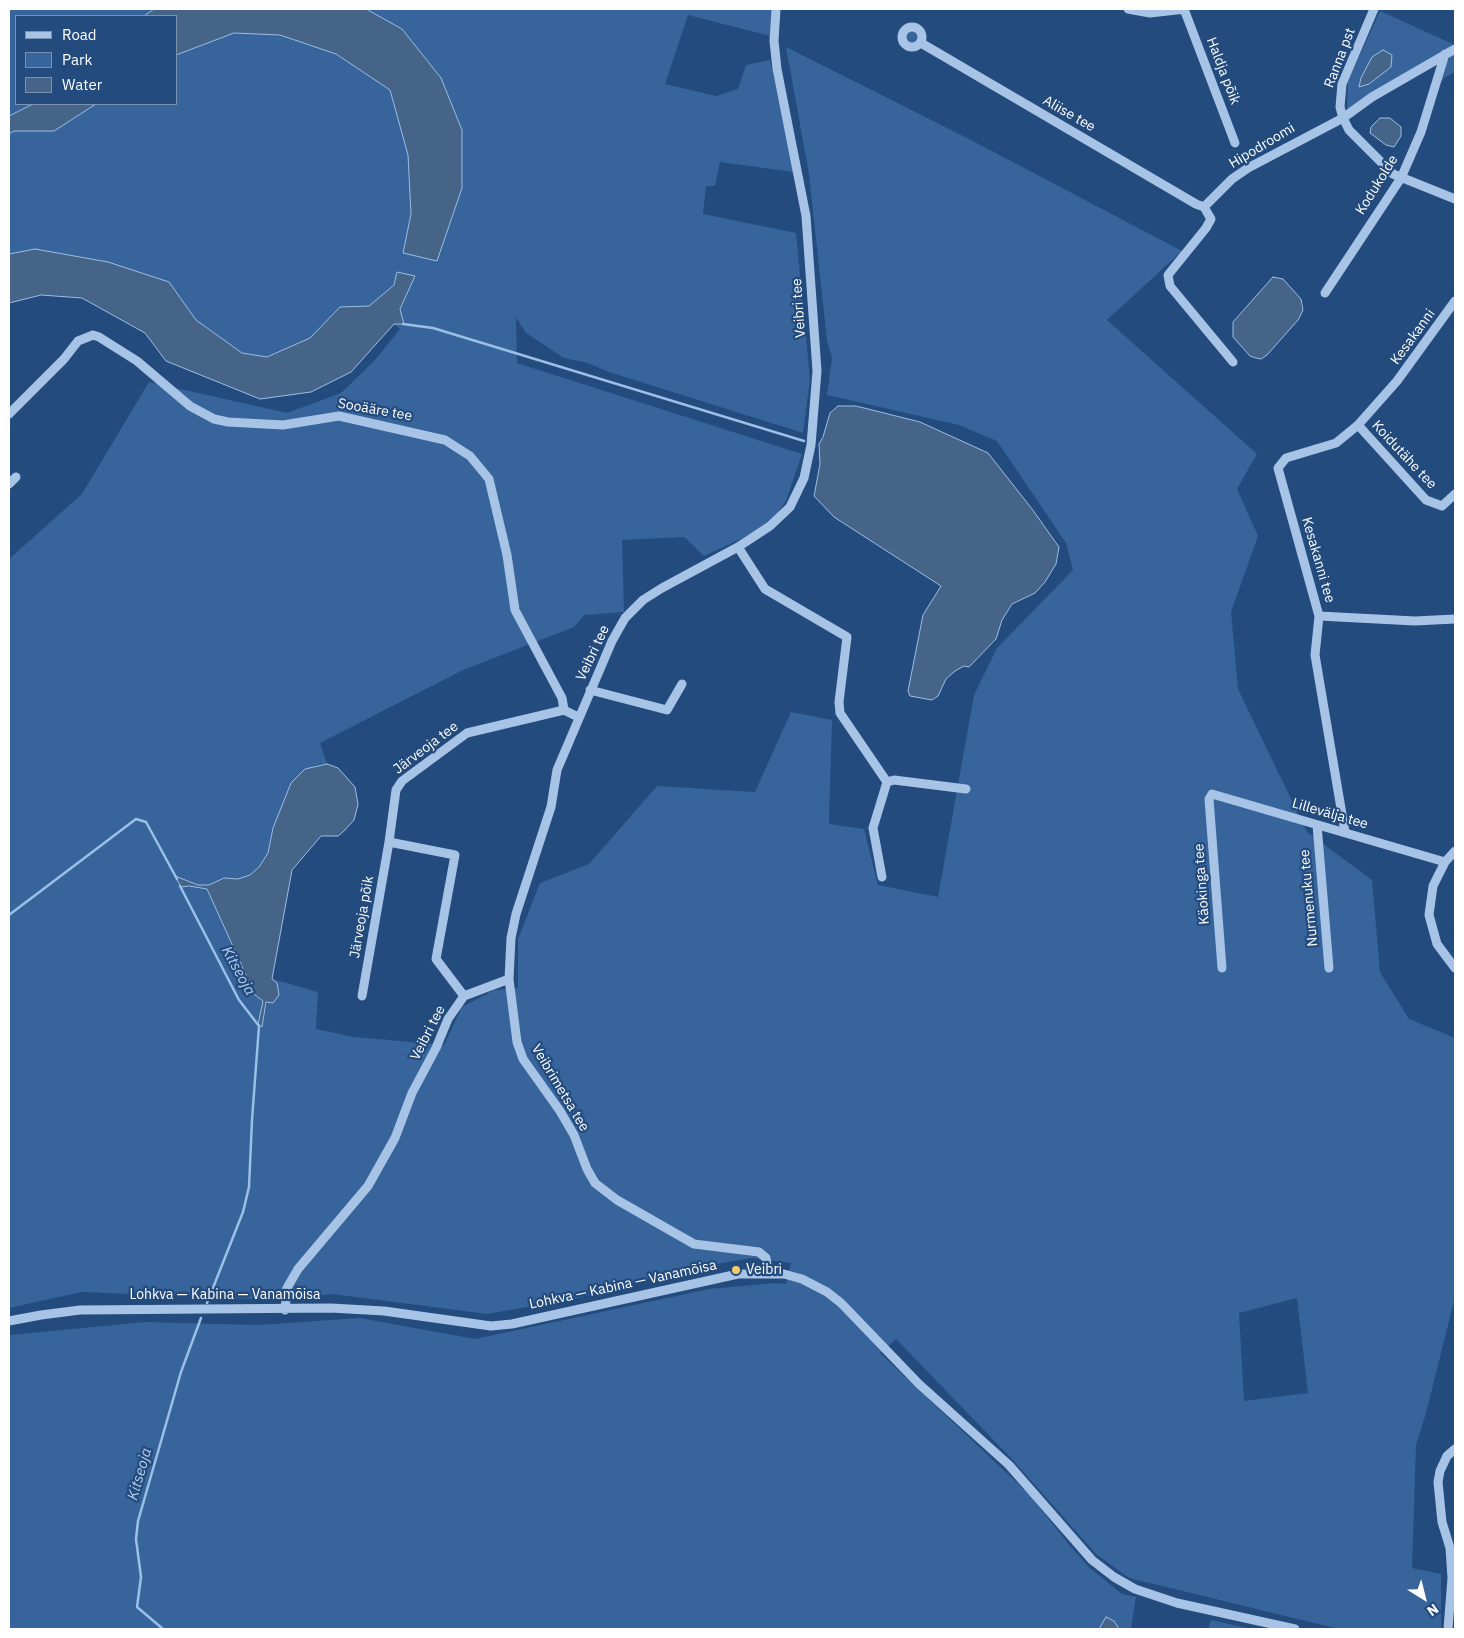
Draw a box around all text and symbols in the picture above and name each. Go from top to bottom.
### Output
legend [15,15,178,105]
text: Road [62,25,97,44]
street label: Ranna pst [1321,26,1359,90]
street label: Haldja põik [1203,35,1243,107]
text: Park [62,50,92,69]
text: Water [62,75,102,94]
street label: Aliise tee [1040,92,1098,136]
street label: Hipodroomi [1226,120,1298,172]
street label: Kodukolde [1352,152,1402,218]
street label: Veibri tee [789,278,809,338]
street label: Kesakanni [1387,306,1439,368]
street label: Sooääre tee [337,395,413,425]
street label: Koidutähe tee [1368,417,1440,493]
street label: Kesakanni tee [1298,515,1338,605]
street label: Veibri tee [573,622,613,684]
street label: Järveoja tee [390,718,462,778]
street label: Lillevälja tee [1290,795,1370,833]
street label: Käokinga tee [1191,843,1213,925]
street label: Nurmenuku tee [1296,849,1322,947]
street label: Järveoja põik [346,875,378,959]
water label: Kitseoja [217,943,259,999]
street label: Veibri tee [407,1003,449,1063]
street label: Veibrimetsa tee [527,1041,593,1135]
street label: Lohkva — Kabina — Vanamõisa [528,1257,718,1313]
place label: Veibri [746,1262,782,1278]
marker: Veibri [730,1264,742,1276]
street label: Lohkva — Kabina — Vanamõisa [129,1287,321,1303]
water label: Kitseoja [124,1446,156,1502]
north arrow [1399,1573,1449,1623]
text: N [1423,1600,1442,1620]

